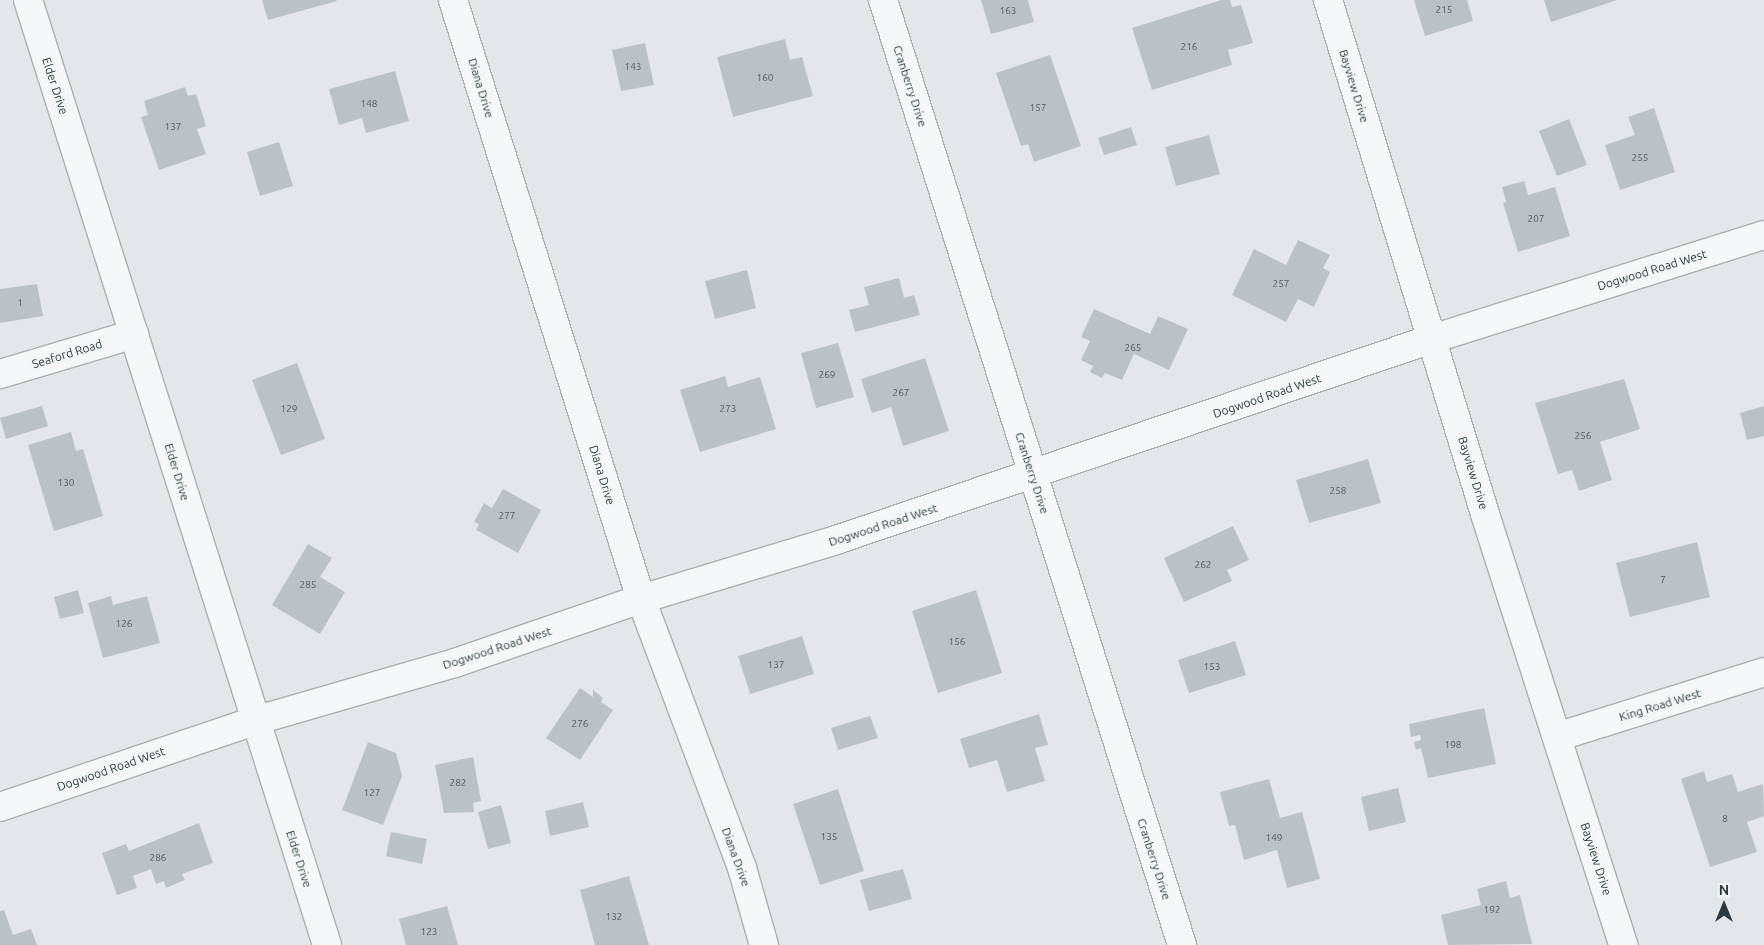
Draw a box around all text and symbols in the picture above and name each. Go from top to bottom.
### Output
house number: 215 [1436,4,1452,16]
house number: 163 [1000,5,1016,17]
house number: 216 [1181,41,1197,53]
street label: Cranberry Drive [890,43,930,129]
street label: Bayview Drive [1336,48,1372,124]
street label: Elder Drive [39,56,71,116]
street label: Diana Drive [465,56,497,120]
house number: 143 [625,61,641,73]
house number: 160 [757,72,773,84]
house number: 148 [361,98,377,110]
house number: 157 [1030,102,1046,114]
house number: 137 [165,121,181,133]
house number: 255 [1632,152,1648,164]
house number: 207 [1528,213,1544,225]
street label: Dogwood Road West [1596,247,1708,293]
house number: 257 [1273,278,1289,290]
house number: 1 [17,297,23,309]
street label: Seaford Road [30,336,104,372]
house number: 265 [1125,342,1141,354]
house number: 269 [819,369,835,381]
street label: Dogwood Road West [1211,371,1323,421]
house number: 267 [893,387,909,399]
house number: 129 [281,403,297,415]
house number: 273 [720,403,736,415]
street label: Cranberry Drive [1012,430,1052,516]
house number: 256 [1575,430,1591,442]
street label: Bayview Drive [1455,435,1491,511]
street label: Elder Drive [161,442,193,502]
street label: Diana Drive [586,443,618,507]
house number: 130 [58,477,74,489]
house number: 258 [1330,485,1346,497]
street label: Dogwood Road West [827,501,939,549]
house number: 277 [499,510,515,522]
house number: 262 [1195,559,1211,571]
house number: 7 [1660,574,1666,586]
house number: 285 [300,579,316,591]
house number: 126 [116,618,132,630]
street label: Dogwood Road West [441,624,553,672]
house number: 156 [949,636,965,648]
house number: 137 [768,659,784,671]
house number: 153 [1204,661,1220,673]
street label: King Road West [1617,686,1703,724]
house number: 276 [572,718,588,730]
house number: 198 [1445,739,1461,751]
street label: Dogwood Road West [55,744,167,794]
house number: 282 [450,777,466,789]
house number: 127 [364,787,380,799]
house number: 8 [1722,813,1728,825]
street label: Cranberry Drive [1134,816,1174,902]
street label: Bayview Drive [1577,821,1615,897]
street label: Diana Drive [719,826,753,888]
street label: Elder Drive [283,829,315,889]
house number: 135 [821,831,837,843]
house number: 149 [1266,832,1282,844]
house number: 286 [150,852,166,864]
north arrow [1699,880,1749,930]
text: N [1719,882,1729,898]
house number: 192 [1484,904,1500,916]
house number: 132 [606,911,622,923]
house number: 123 [421,926,437,938]

